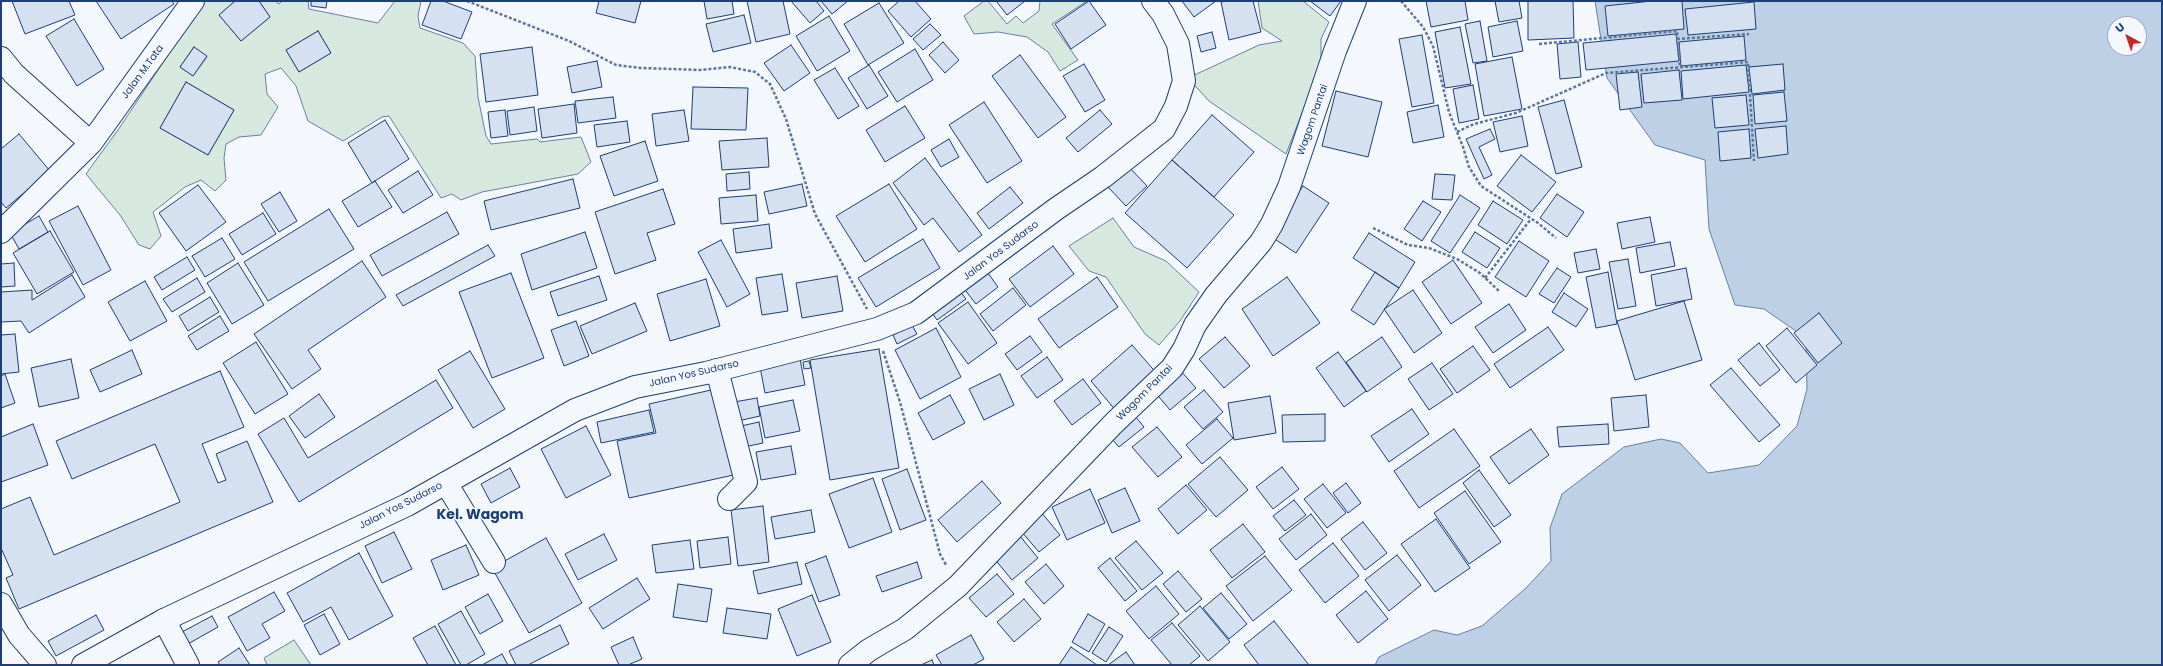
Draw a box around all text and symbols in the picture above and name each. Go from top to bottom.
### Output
north arrow [2107,16,2147,56]
text: U [2112,19,2128,36]
street label: Jalan M.Tata [119,43,167,101]
street label: Wagom Pantai [1295,83,1331,157]
street label: Jalan Yos Sudarso [961,219,1041,283]
street label: Jalan Yos Sudarso [648,358,740,390]
street label: Wagom Pantai [1114,362,1176,424]
street label: Jalan Yos Sudarso [357,480,445,532]
district label: Kel. Wagom [437,507,523,523]

